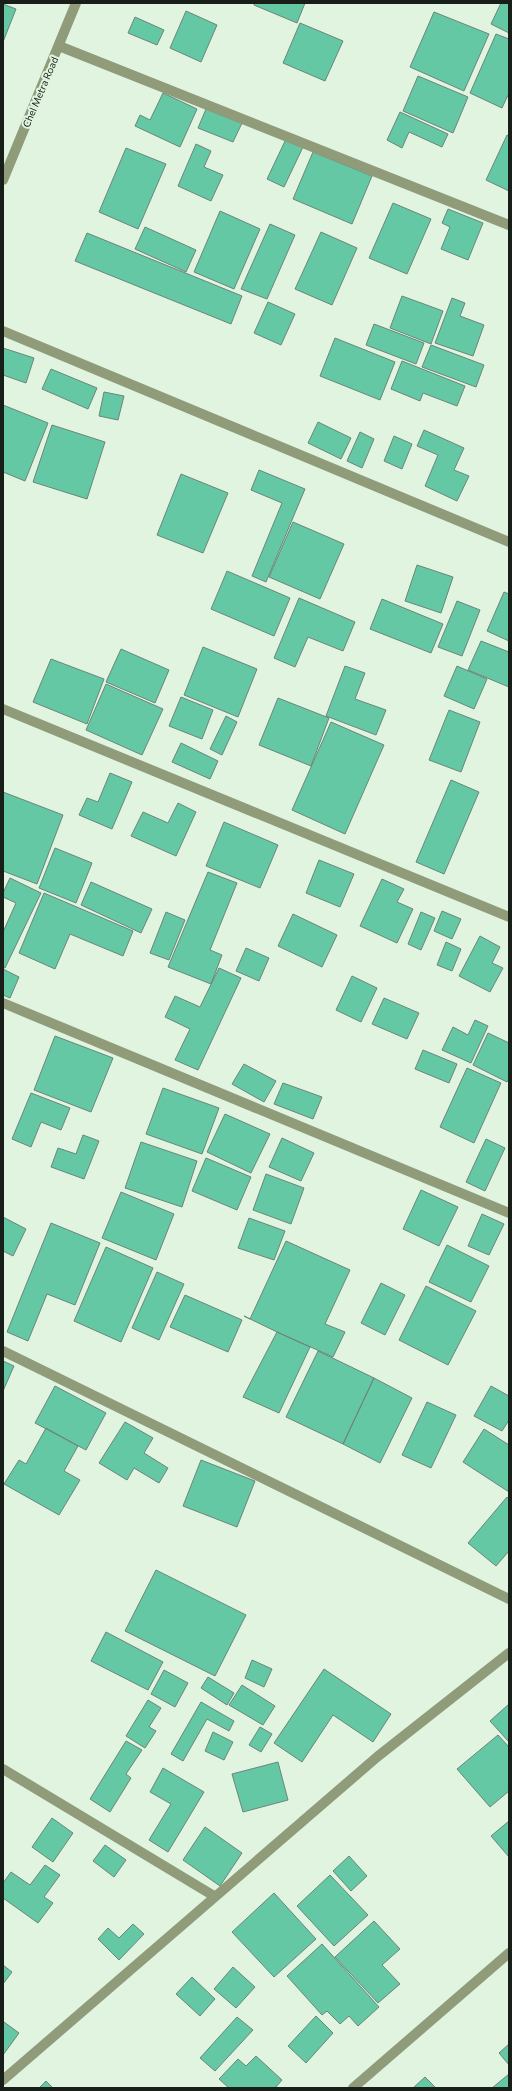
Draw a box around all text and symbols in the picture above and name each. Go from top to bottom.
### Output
street label: Chel Metra Road [20,55,60,129]

